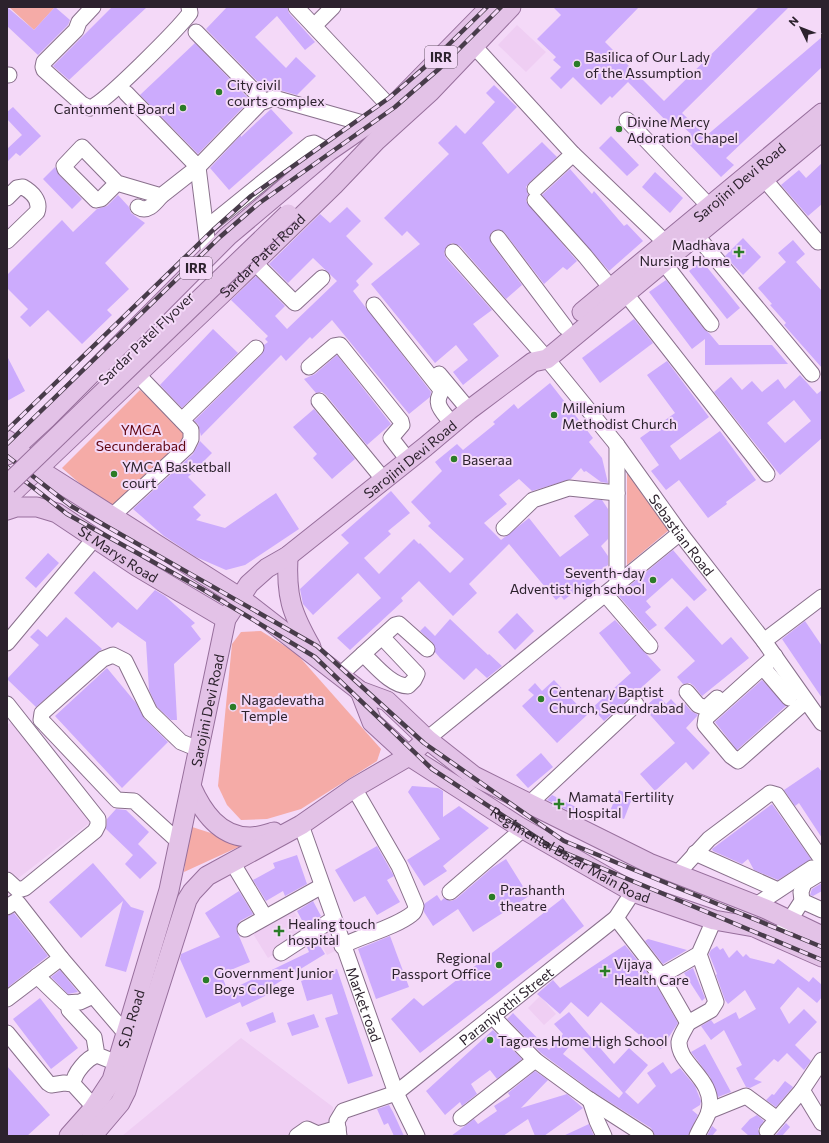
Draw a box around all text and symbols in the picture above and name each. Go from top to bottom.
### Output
north arrow [781,8,821,48]
text: N [786,13,801,28]
road number: IRR [425,46,457,68]
place label: Basilica of Our Lady of the Assumption [585,48,710,81]
marker: Basilica of Our Lady of the Assumption [572,59,582,69]
place label: City civil courts complex [227,76,325,109]
marker: City civil courts complex [214,87,224,97]
place label: Cantonment Board [54,100,175,117]
marker: Cantonment Board [178,103,188,113]
place label: Divine Mercy Adoration Chapel [627,113,738,146]
marker: Divine Mercy Adoration Chapel [614,124,624,134]
street label: Sarojini Devi Road [690,139,789,225]
street label: Sardar Patel Road [215,210,308,300]
place label: Madhava Nursing Home [640,236,730,269]
marker: Madhava Nursing Home [733,246,745,258]
road number: IRR [180,257,212,279]
street label: Sardar Patel Flyover [95,288,198,388]
place label: Millenium Methodist Church [562,399,677,432]
marker: Millenium Methodist Church [549,410,559,420]
street label: Sarojini Devi Road [360,416,460,501]
park label: YMCA Secunderabad [96,421,186,454]
place label: Baseraa [462,451,512,468]
marker: Baseraa [449,454,459,464]
place label: YMCA Basketball court [122,458,231,491]
marker: YMCA Basketball court [109,469,119,479]
street label: Sebastian Road [646,490,718,579]
street label: St Marys Road [75,521,161,586]
place label: Seventh-day Adventist high school [510,564,645,597]
marker: Seventh-day Adventist high school [648,575,658,585]
street label: Sarojini Devi Road [187,652,227,768]
place label: Centenary Baptist Church, Secundrabad [549,683,684,716]
place label: Nagadevatha Temple [241,691,324,724]
marker: Centenary Baptist Church, Secundrabad [536,694,546,704]
marker: Nagadevatha Temple [228,702,238,712]
place label: Mamata Fertility Hospital [568,788,674,821]
marker: Mamata Fertility Hospital [553,798,565,810]
street label: Regimental Bazar Main Road [488,802,653,906]
place label: Prashanth theatre [500,881,565,914]
marker: Prashanth theatre [487,892,497,902]
place label: Healing touch hospital [288,915,375,948]
marker: Healing touch hospital [273,925,285,937]
place label: Regional Passport Office [391,949,491,982]
place label: Vijaya Health Care [614,955,689,988]
marker: Regional Passport Office [494,960,504,970]
street label: Paranjyothi Street [455,963,556,1048]
place label: Government Junior Boys College [214,964,334,997]
street label: Market road [343,964,386,1044]
marker: Vijaya Health Care [599,965,611,977]
marker: Government Junior Boys College [201,975,211,985]
street label: S.D. Road [114,987,147,1050]
place label: Tagores Home High School [498,1032,668,1049]
marker: Tagores Home High School [485,1035,495,1045]

